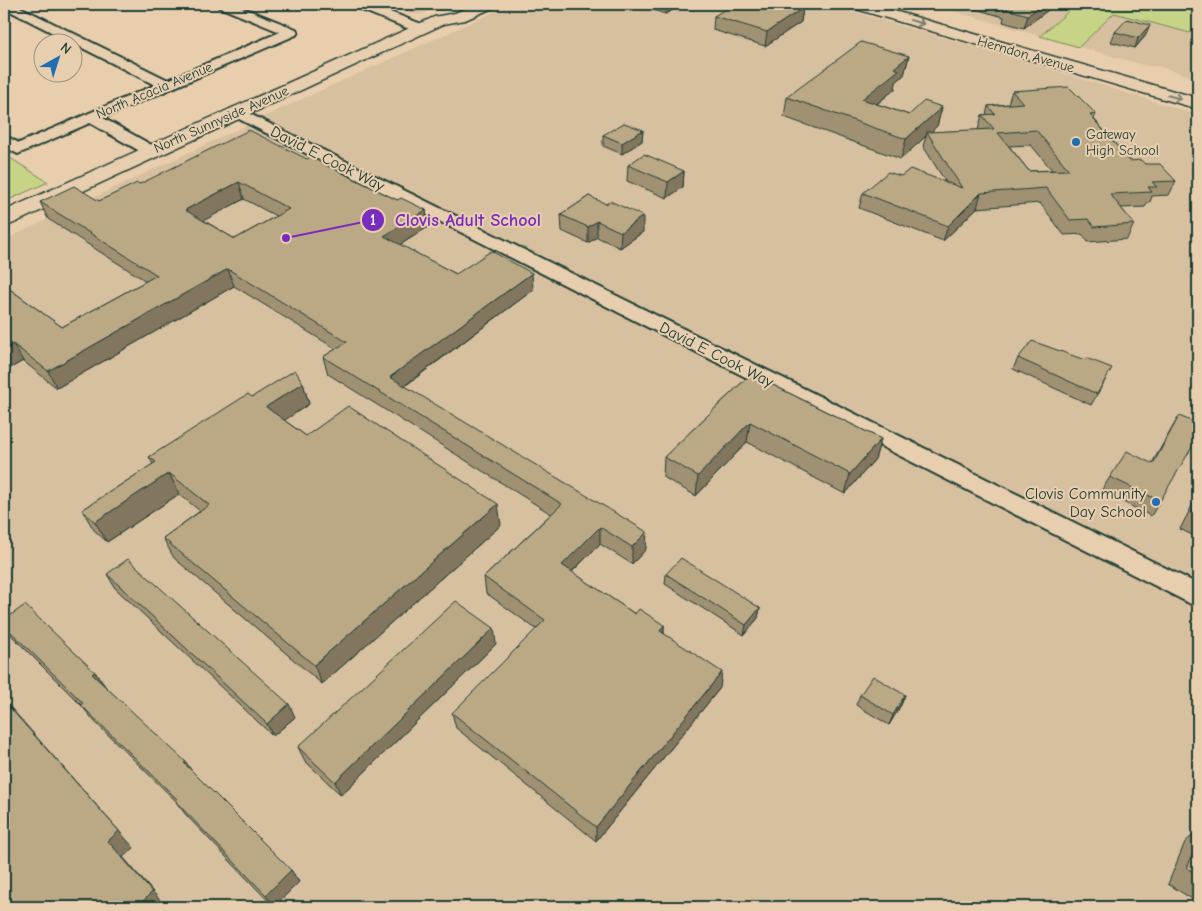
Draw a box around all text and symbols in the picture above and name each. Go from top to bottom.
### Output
one-way arrow [909,17,925,27]
north arrow [32,32,82,82]
street label: Herndon Avenue [975,32,1076,76]
text: N [57,39,75,58]
street label: North Acacia Avenue [93,58,215,123]
street label: North Sunnyside Avenue [151,82,291,157]
one-way arrow [1166,93,1182,103]
street label: David E Cook Way [268,122,388,196]
place label: Gateway High School [1086,126,1159,159]
marker: Gateway High School [1070,136,1082,148]
callout: Clovis Adult School [360,204,551,237]
text: Clovis Adult School [395,210,541,231]
text: 1 [370,211,376,229]
street label: David E Cook Way [657,318,777,392]
place label: Clovis Community Day School [1025,485,1147,521]
marker: Clovis Community Day School [1150,496,1162,508]

